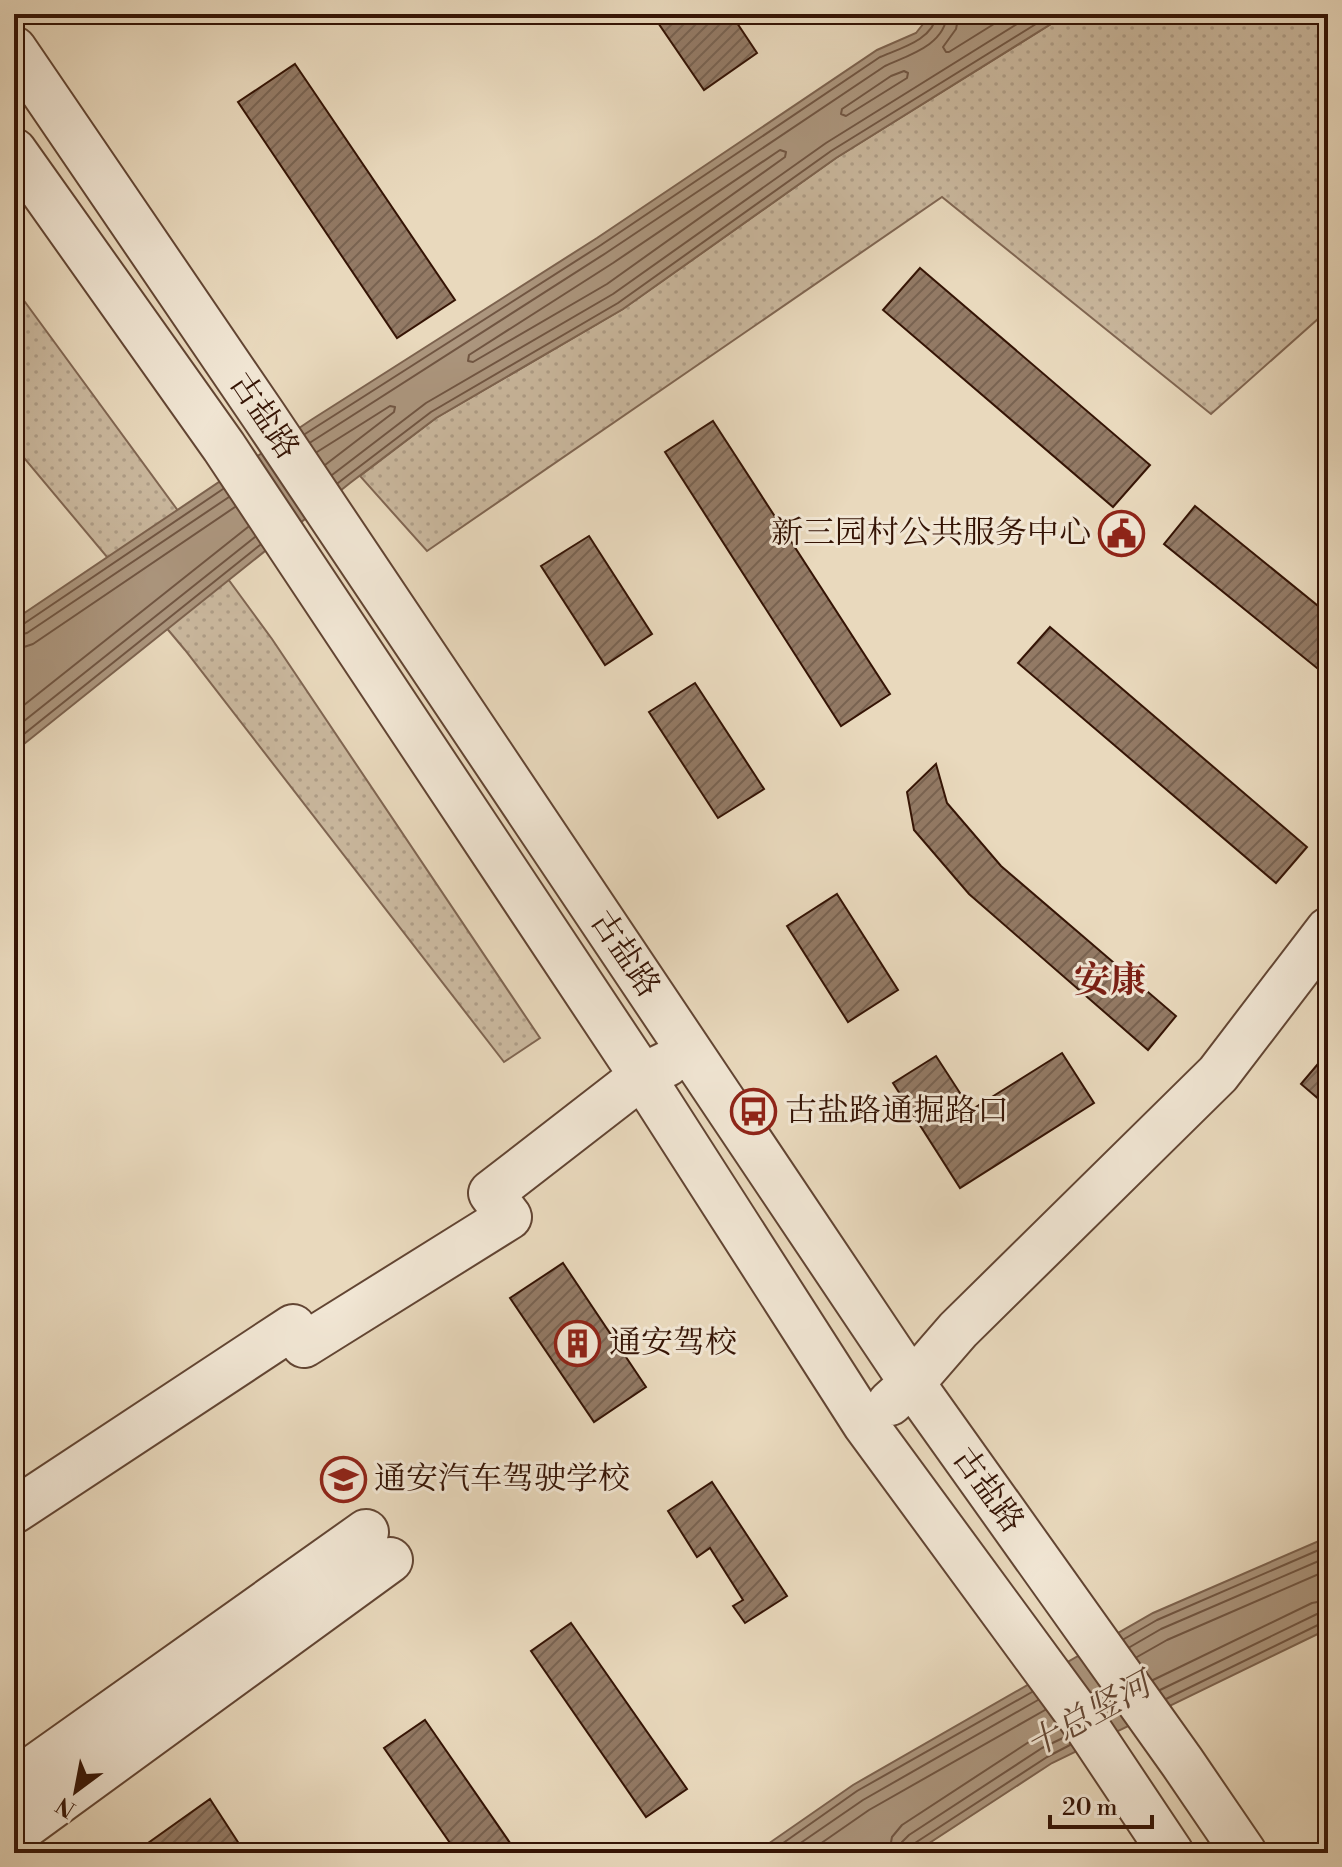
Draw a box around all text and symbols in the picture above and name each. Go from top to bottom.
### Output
street label: 古盐路 [221,365,307,467]
public building icon: 新三园村公共服务中心 [1098,509,1146,557]
place label: 新三园村公共服务中心 [771,513,1091,553]
street label: 古盐路 [582,903,668,1005]
district label: 安康 [1074,959,1146,1004]
bus stop icon: 古盐路通掘路口 [730,1087,778,1135]
place label: 古盐路通掘路口 [785,1091,1009,1131]
building icon: 通安驾校 [554,1319,602,1367]
place label: 通安驾校 [609,1323,737,1363]
street label: 古盐路 [944,1439,1032,1541]
school or university icon: 通安汽车驾驶学校 [319,1455,367,1503]
place label: 通安汽车驾驶学校 [374,1459,630,1499]
water label: 十总竖河 [1019,1662,1164,1767]
north arrow [36,1751,116,1831]
scale bar [1050,1779,1152,1829]
text: N [51,1790,81,1823]
text: 20 m [1062,1793,1118,1823]

